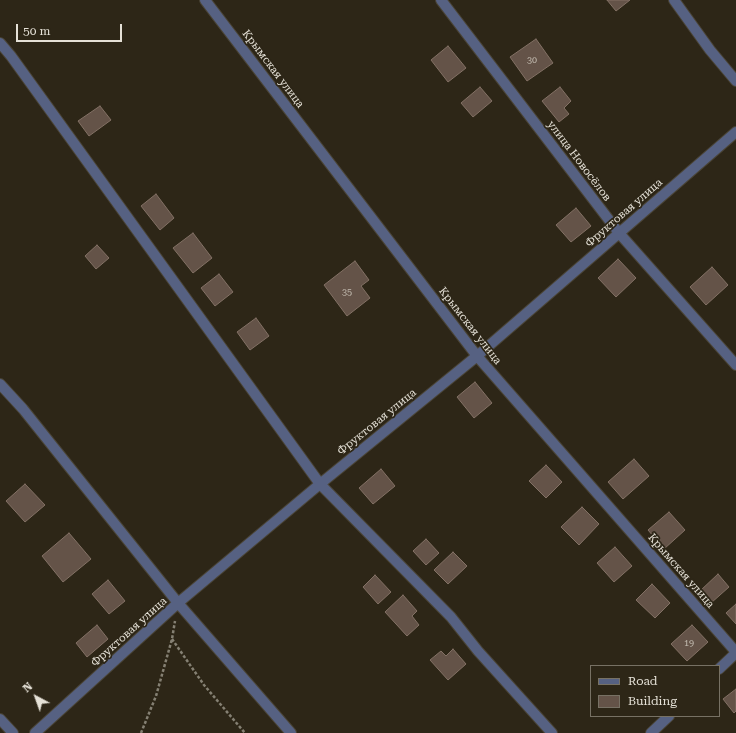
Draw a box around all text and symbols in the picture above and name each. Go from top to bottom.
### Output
scale bar [18,16,124,42]
text: 50 m [23,24,50,38]
street label: Крымская улица [239,27,307,111]
house number: 30 [527,55,537,65]
street label: улица Новосёлов [544,118,614,204]
street label: Фруктовая улица [583,176,665,250]
street label: Крымская улица [436,285,504,367]
house number: 35 [342,287,352,297]
street label: Фруктовая улица [335,386,419,458]
street label: Крымская улица [645,531,717,611]
street label: Фруктовая улица [88,594,170,670]
house number: 19 [684,638,694,648]
legend [590,665,720,717]
text: Road [628,674,657,688]
north arrow [16,677,56,717]
text: N [20,680,35,695]
text: Building [628,694,677,708]

